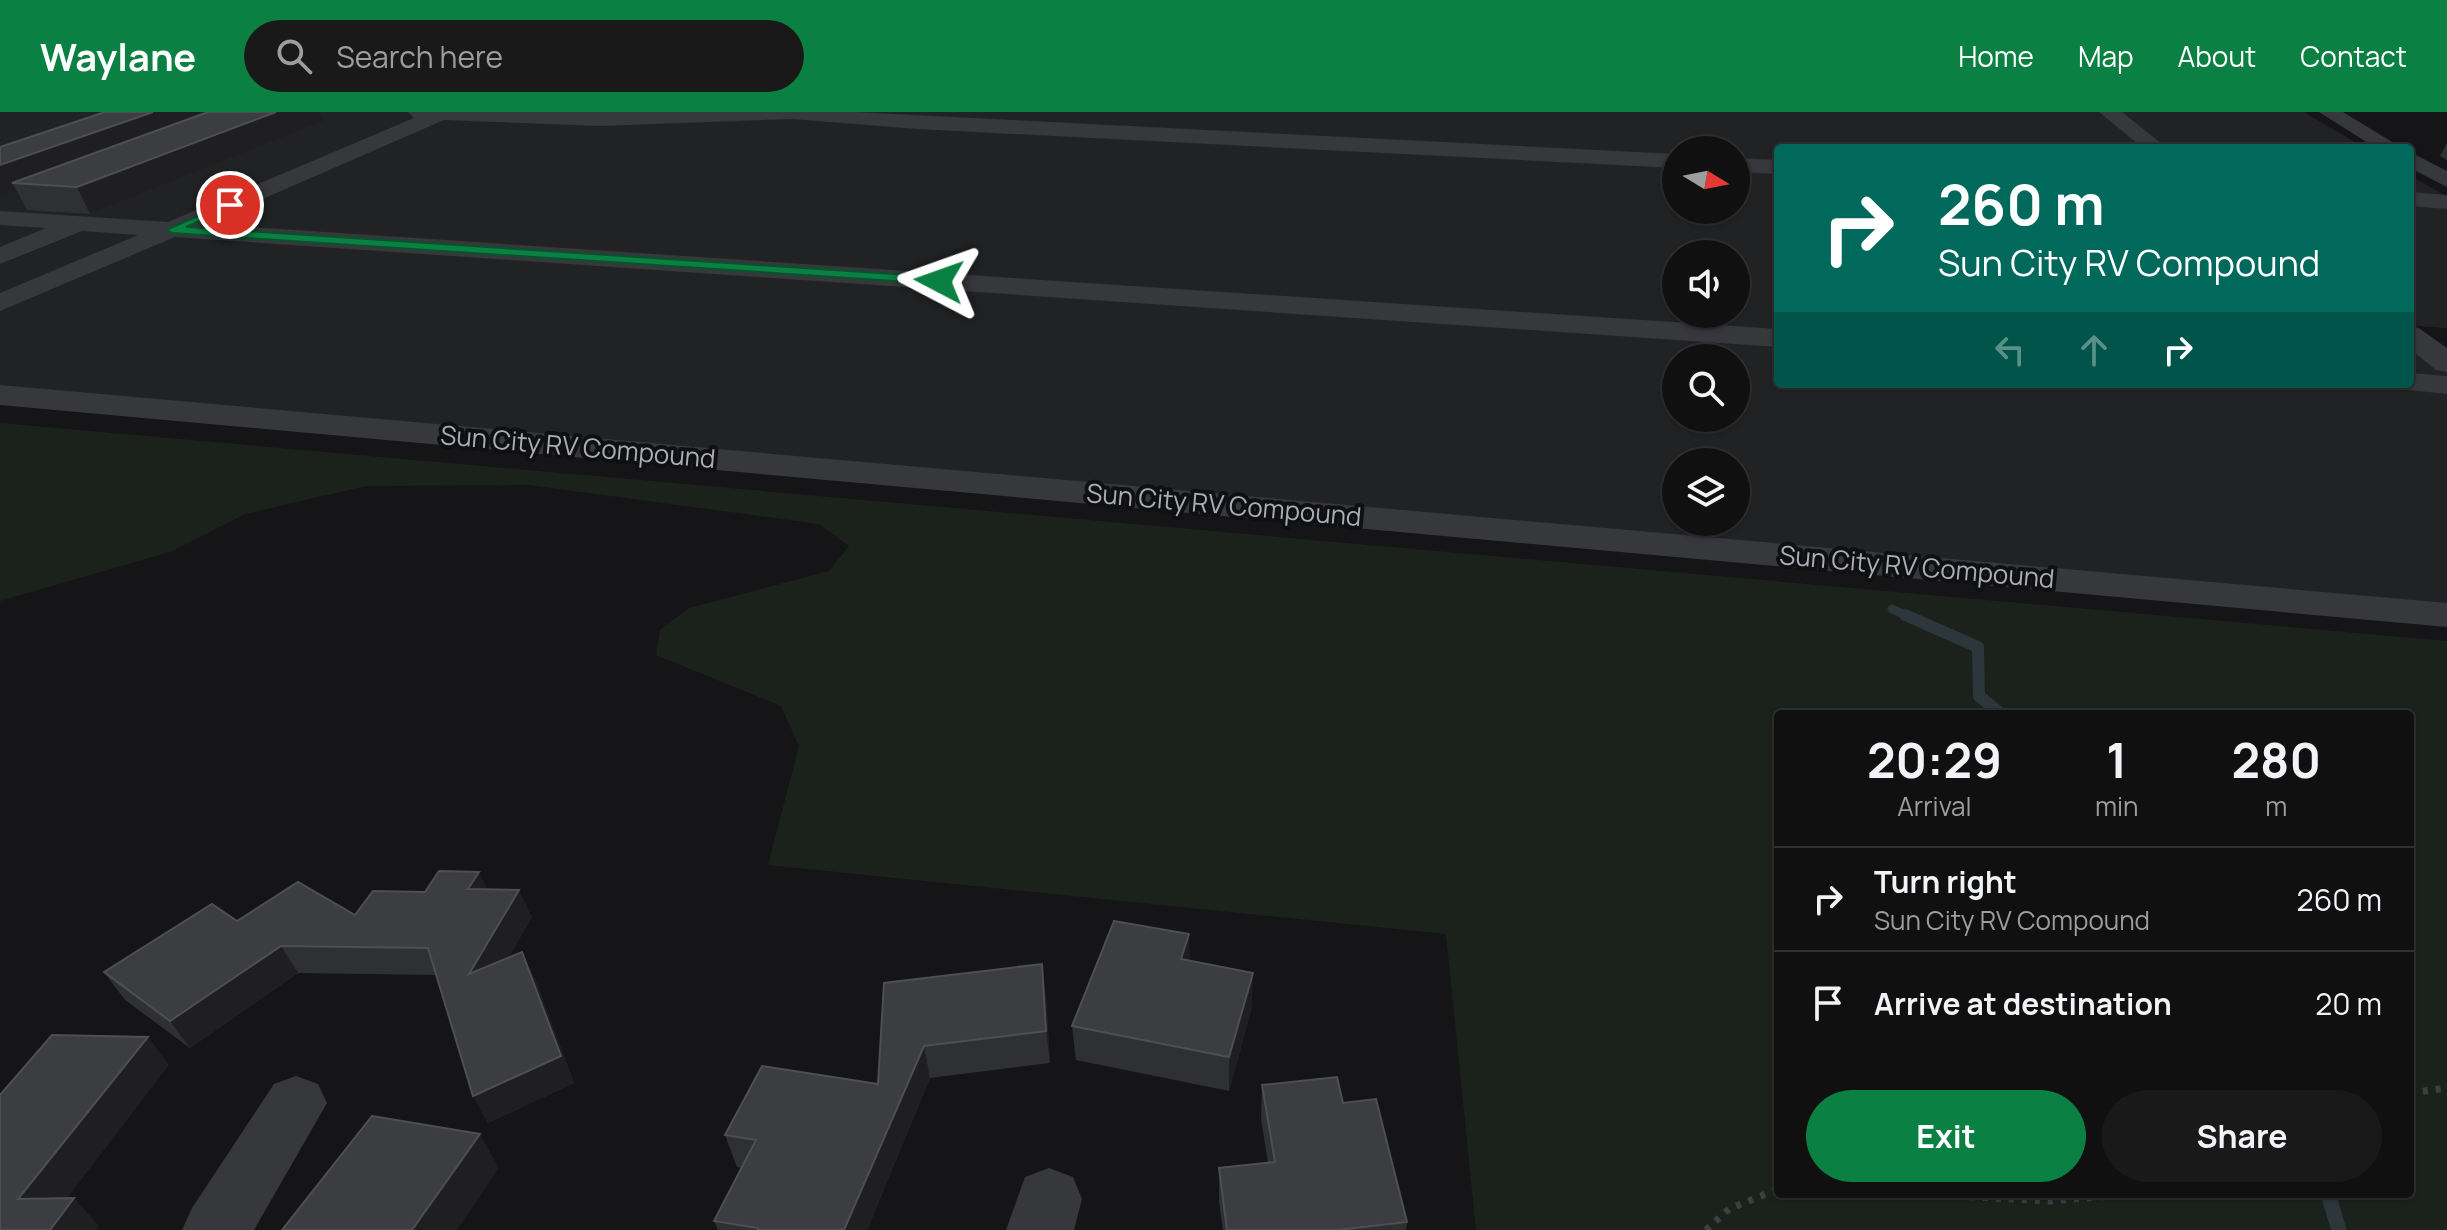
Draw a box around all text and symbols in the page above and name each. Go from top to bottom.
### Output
search box [244,20,804,92]
text: Waylane [40,30,196,82]
icon: search [272,34,316,78]
text: Search here [336,36,503,77]
text: Home [1958,37,2034,75]
text: Map [2078,37,2134,75]
text: About [2178,37,2256,75]
text: Contact [2300,37,2407,75]
north arrow [1662,136,1750,224]
map controls [1662,136,1750,536]
text: 260 m [1938,165,2105,242]
pin [196,171,264,239]
icon: right [1806,176,1910,280]
icon: arrive [208,183,252,227]
text: Sun City RV Compound [1938,238,2320,287]
position arrow [897,239,981,323]
button: sound [1662,240,1750,328]
icon: left [1988,328,2032,372]
icon: ahead [2072,328,2116,372]
icon: right [2156,328,2200,372]
button: search [1662,344,1750,432]
street label: Sun City RV Compound [439,416,717,476]
button: layers [1662,448,1750,536]
street label: Sun City RV Compound [1085,474,1363,534]
street label: Sun City RV Compound [1778,536,2056,596]
text: 20:29 [1867,727,2002,792]
text: 1 [2106,727,2127,792]
text: 280 [2231,727,2321,792]
text: Arrival [1897,788,1972,824]
text: min [2095,788,2139,824]
text: m [2265,788,2287,824]
text: Turn right [1874,861,2017,902]
icon: right [1806,877,1850,921]
text: 260 m [2297,879,2382,920]
text: Sun City RV Compound [1874,902,2150,938]
icon: arrive [1806,981,1850,1025]
text: Arrive at destination [1874,983,2172,1024]
text: 20 m [2315,983,2382,1024]
button: Exit [1806,1090,2086,1182]
button: Share [2102,1090,2382,1182]

